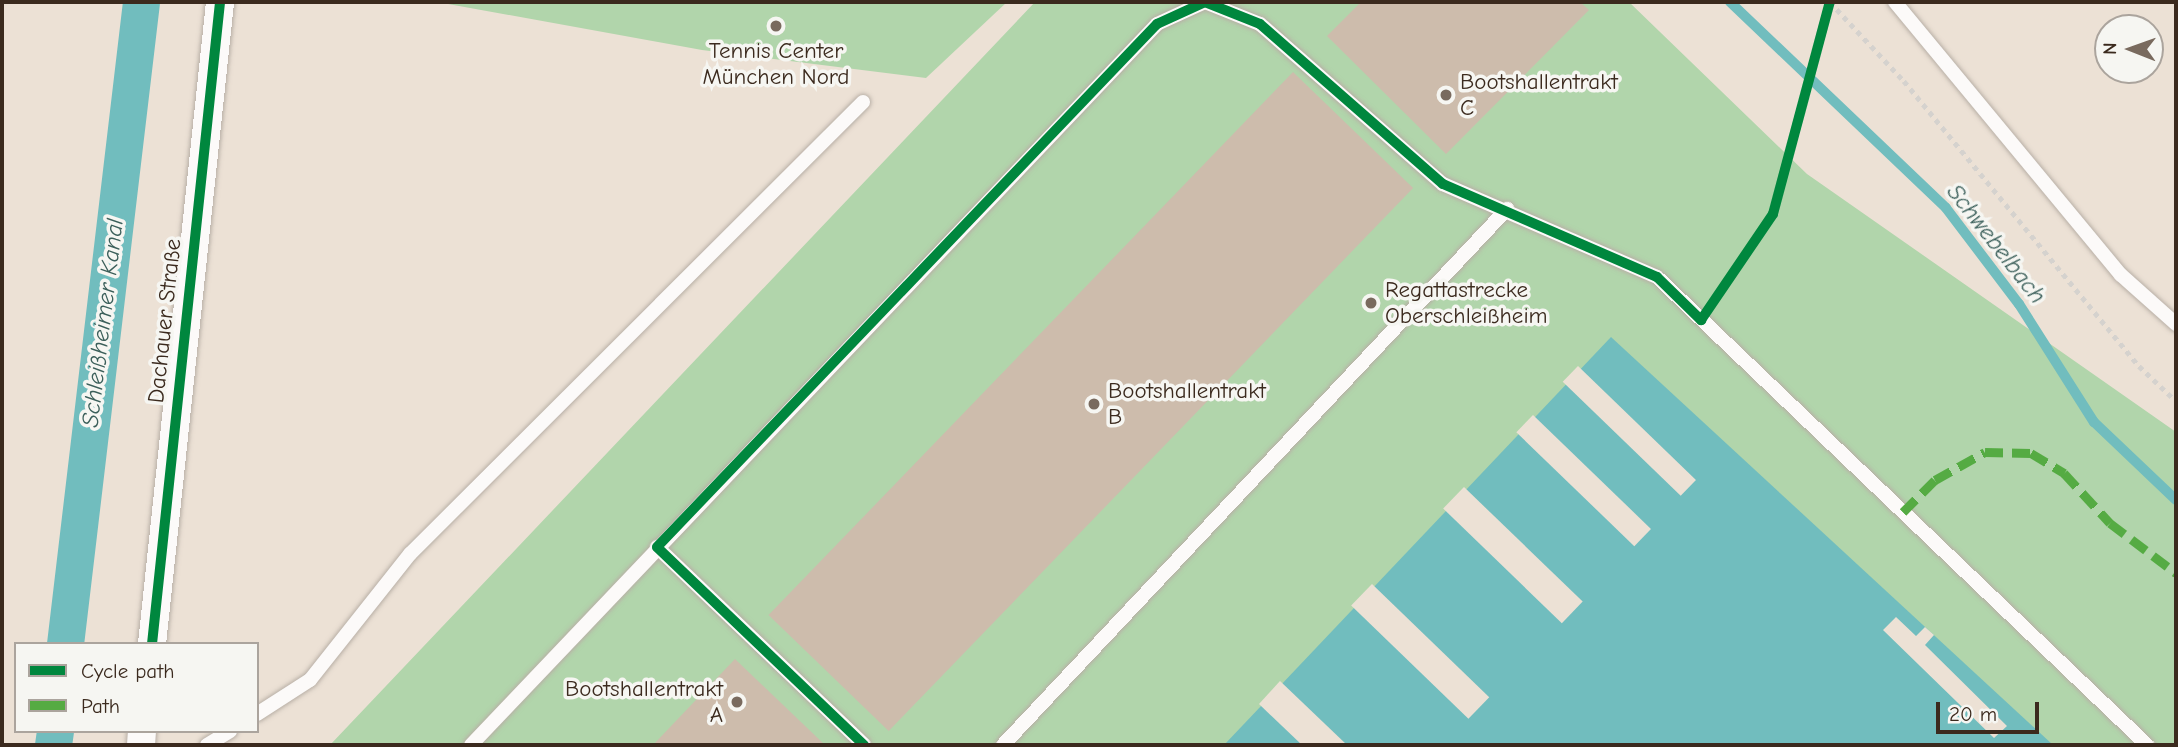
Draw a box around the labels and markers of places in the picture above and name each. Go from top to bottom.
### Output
marker: Tennis Center München Nord [768,18,784,34]
place label: Tennis Center München Nord [702,37,850,91]
place label: Bootshallentrakt C [1460,68,1618,122]
marker: Bootshallentrakt C [1438,87,1454,103]
place label: Regattastrecke Oberschleißheim [1385,276,1548,330]
marker: Regattastrecke Oberschleißheim [1363,295,1379,311]
place label: Bootshallentrakt B [1108,377,1266,431]
marker: Bootshallentrakt B [1086,396,1102,412]
place label: Bootshallentrakt A [565,675,723,729]
marker: Bootshallentrakt A [729,694,745,710]

